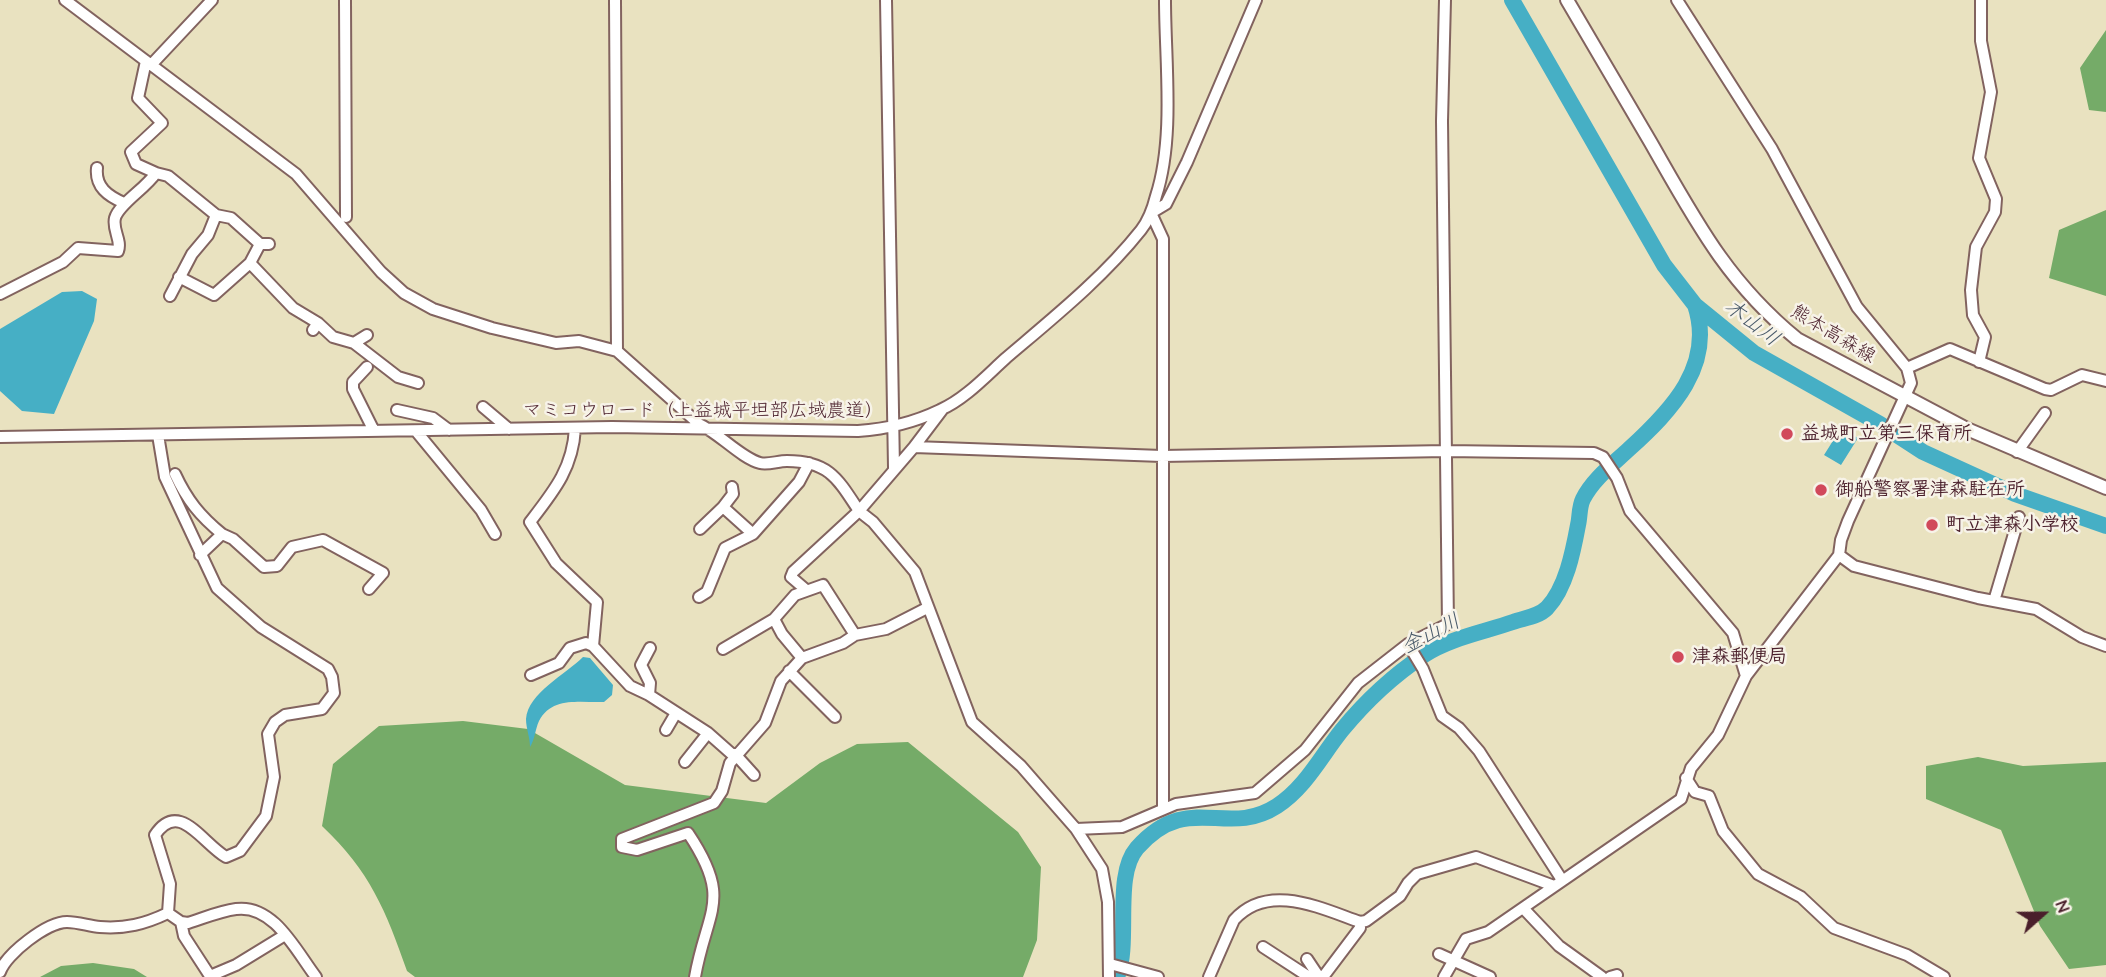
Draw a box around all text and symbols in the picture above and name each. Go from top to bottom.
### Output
water label: 木山川 [1719,294,1785,352]
street label: 熊本高森線 [1786,300,1880,368]
street label: マミコウロード（上益城平坦部広域農道） [523,400,883,422]
place label: 益城町立第三保育所 [1801,423,1972,445]
marker: 益城町立第三保育所 [1779,426,1795,442]
place label: 御船警察署津森駐在所 [1835,479,2025,501]
marker: 御船警察署津森駐在所 [1813,482,1829,498]
place label: 町立津森小学校 [1946,514,2079,536]
marker: 町立津森小学校 [1924,517,1940,533]
water label: 金山川 [1397,608,1465,660]
place label: 津森郵便局 [1692,646,1787,668]
marker: 津森郵便局 [1670,649,1686,665]
north arrow [2008,879,2078,949]
text: N [2050,897,2075,916]

